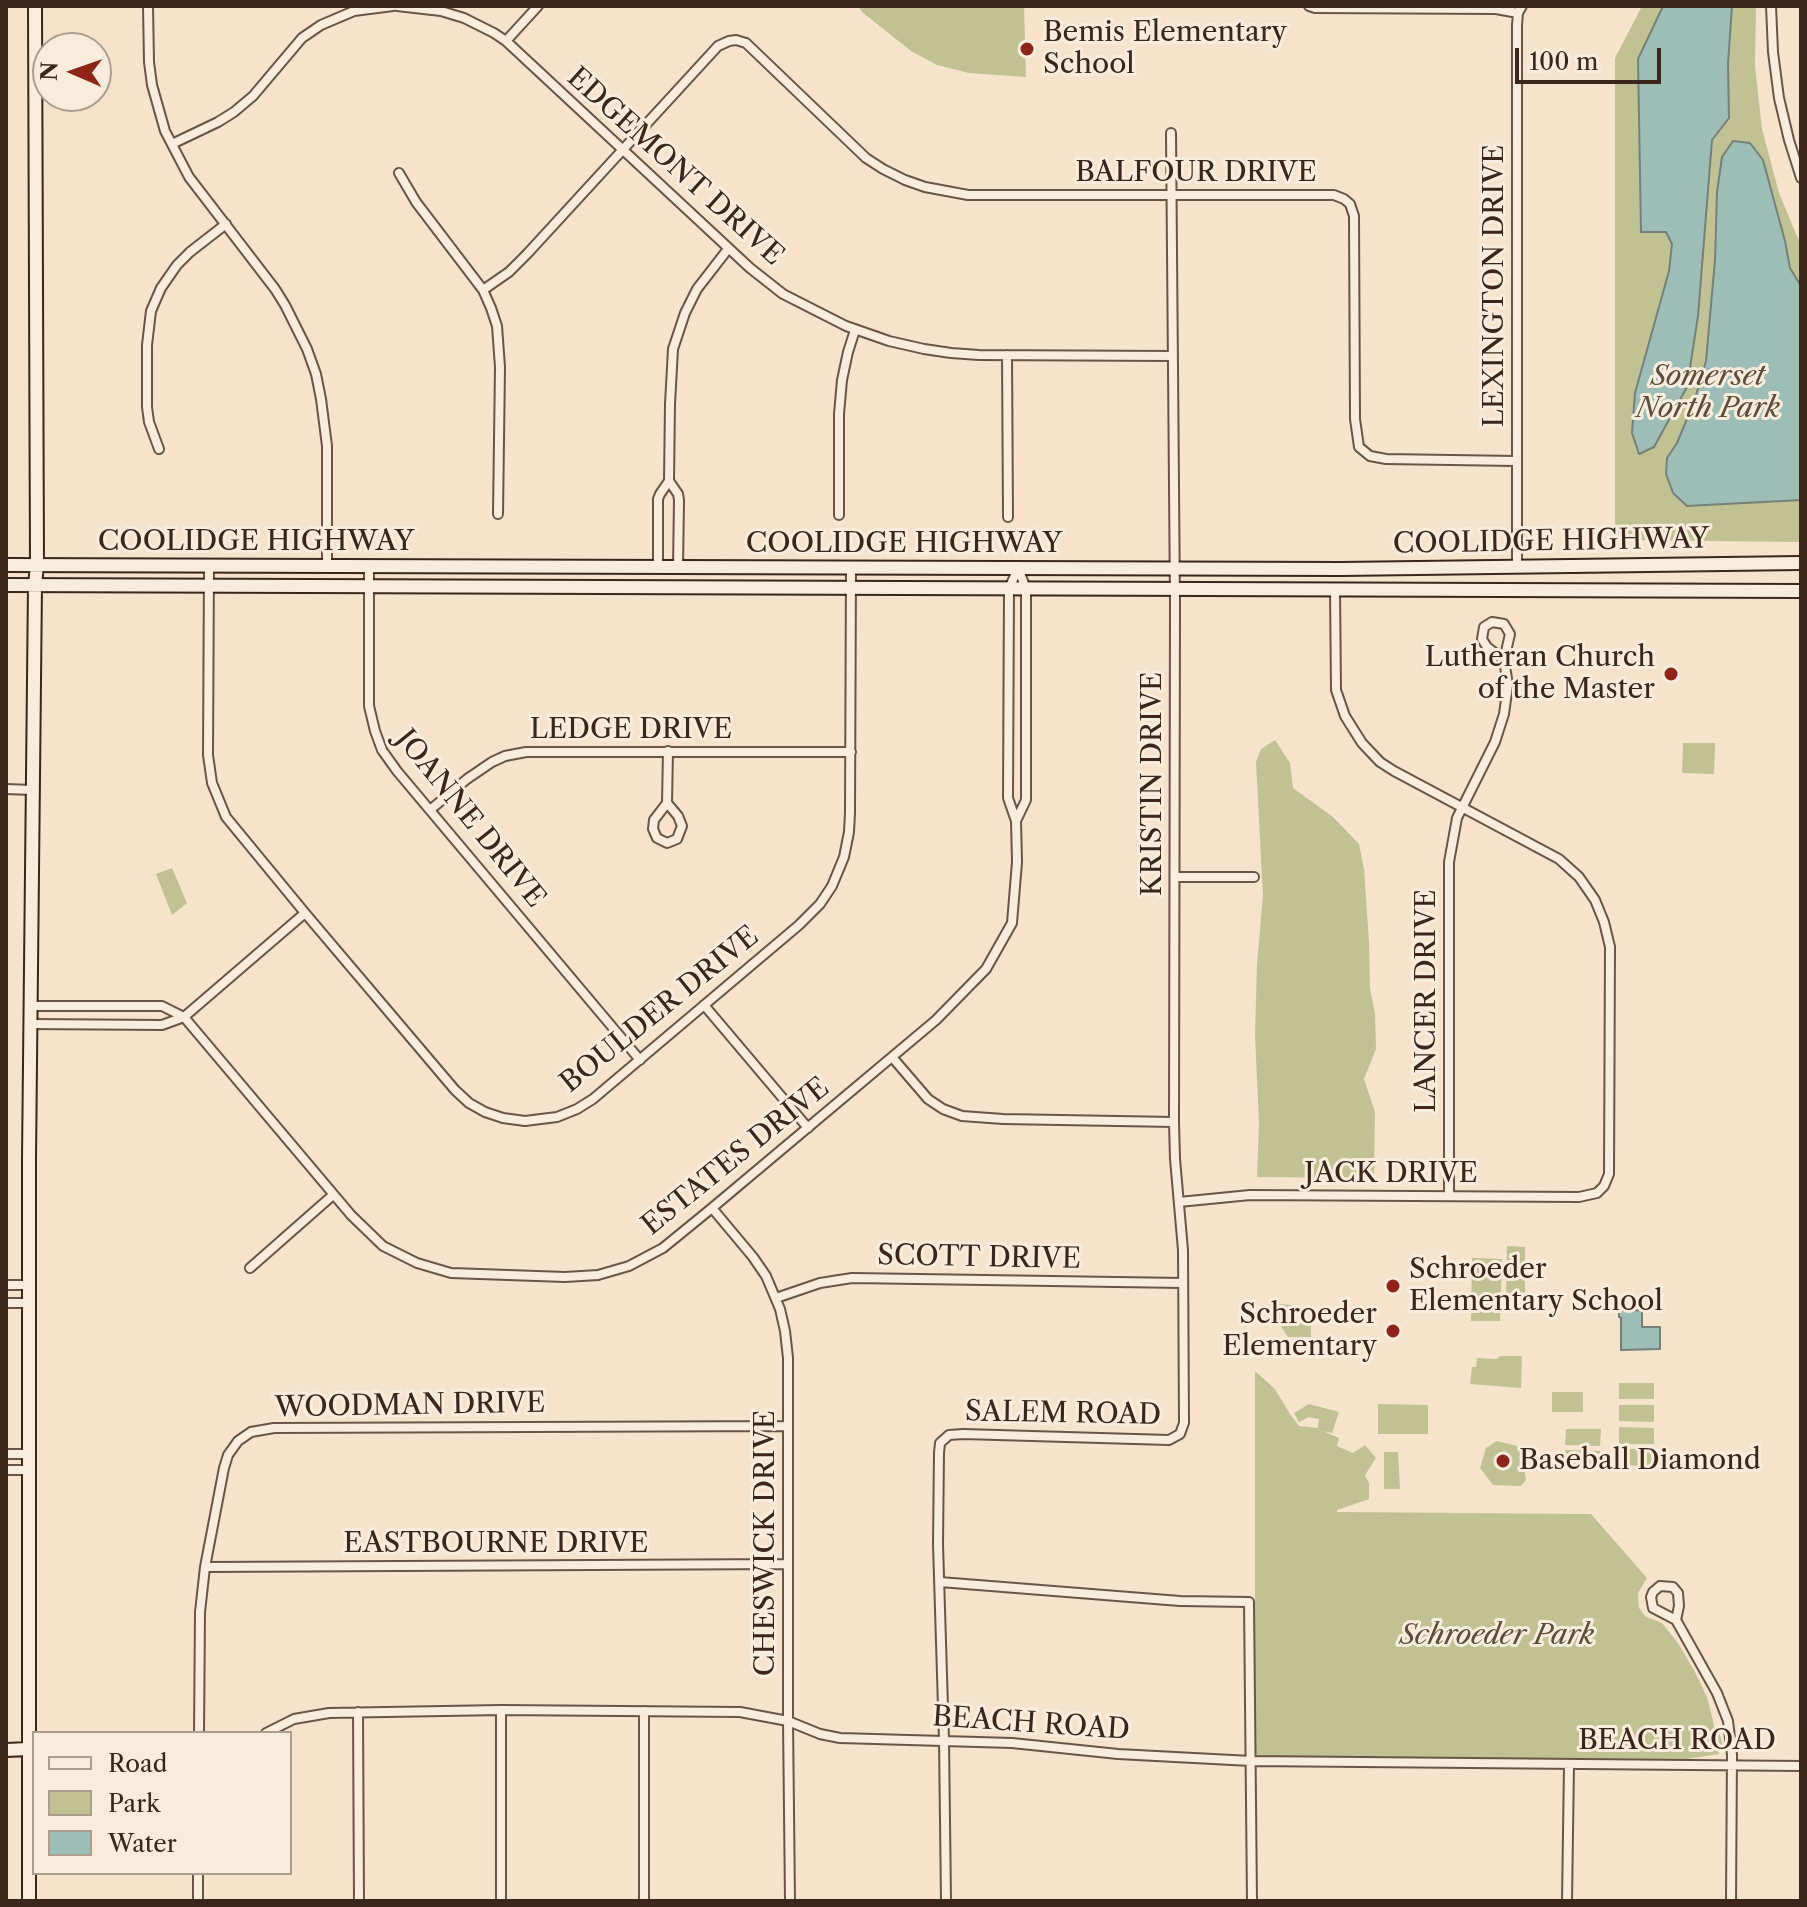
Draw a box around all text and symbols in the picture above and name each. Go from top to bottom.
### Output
place label: Bemis Elementary School [1043,16,1287,82]
north arrow [32,32,112,112]
scale bar [1519,32,1665,82]
marker: Bemis Elementary School [1018,40,1036,58]
text: 100 m [1529,47,1598,76]
text: N [36,61,63,81]
street label: EDGEMONT DRIVE [560,61,790,273]
street label: LEXINGTON DRIVE [1478,144,1512,428]
street label: BALFOUR DRIVE [1075,156,1317,190]
park label: Somerset North Park [1636,360,1780,426]
street label: COOLIDGE HIGHWAY [1393,522,1709,562]
street label: COOLIDGE HIGHWAY [98,525,414,559]
street label: COOLIDGE HIGHWAY [746,527,1062,561]
place label: Lutheran Church of the Master [1425,641,1655,707]
marker: Lutheran Church of the Master [1662,665,1680,683]
street label: KRISTIN DRIVE [1136,672,1170,896]
street label: LEDGE DRIVE [530,713,732,747]
street label: JOANNE DRIVE [388,723,552,915]
street label: LANCER DRIVE [1410,889,1444,1113]
street label: BOULDER DRIVE [554,920,766,1100]
street label: ESTATES DRIVE [636,1071,836,1243]
street label: JACK DRIVE [1304,1157,1478,1191]
street label: SCOTT DRIVE [877,1239,1081,1277]
place label: Schroeder Elementary School [1409,1253,1663,1319]
marker: Schroeder Elementary School [1384,1277,1402,1295]
place label: Schroeder Elementary [1222,1298,1377,1364]
marker: Schroeder Elementary [1384,1322,1402,1340]
street label: WOODMAN DRIVE [274,1387,546,1425]
street label: SALEM ROAD [965,1395,1161,1433]
street label: CHESWICK DRIVE [749,1410,783,1676]
place label: Baseball Diamond [1519,1444,1761,1478]
marker: Baseball Diamond [1494,1452,1512,1470]
street label: EASTBOURNE DRIVE [343,1527,649,1561]
park label: Schroeder Park [1400,1619,1594,1653]
street label: BEACH ROAD [931,1700,1131,1748]
street label: BEACH ROAD [1578,1724,1776,1758]
legend [32,1731,292,1875]
text: Road [108,1749,167,1778]
text: Park [108,1789,160,1818]
text: Water [108,1829,177,1858]

